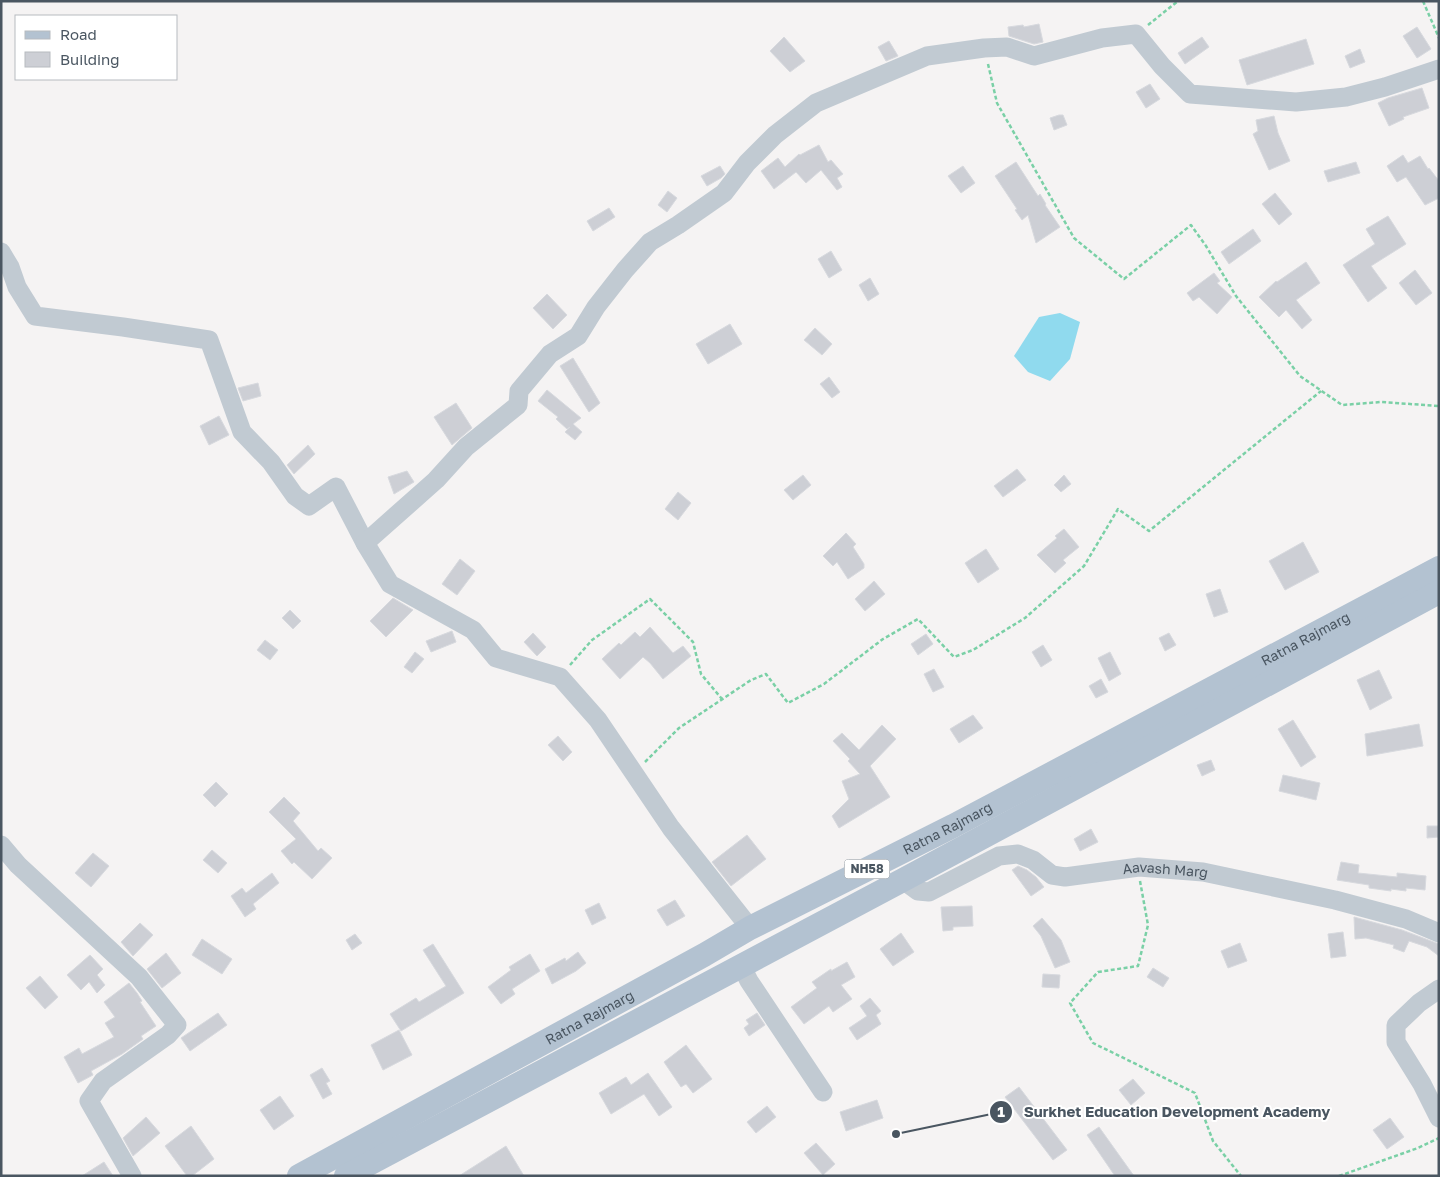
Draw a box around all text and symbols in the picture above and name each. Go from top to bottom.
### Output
legend [15,15,178,80]
text: Road [60,25,97,43]
text: Building [60,50,120,68]
street label: Ratna Rajmarg [1258,608,1353,669]
street label: Ratna Rajmarg [900,798,995,858]
street label: Aavash Marg [1121,858,1210,881]
road number: NH58 [844,860,890,879]
street label: Ratna Rajmarg [542,986,636,1048]
callout: Surkhet Education Development Academy [989,1097,1340,1127]
text: 1 [997,1102,1005,1120]
text: Surkhet Education Development Academy [1024,1102,1330,1120]

